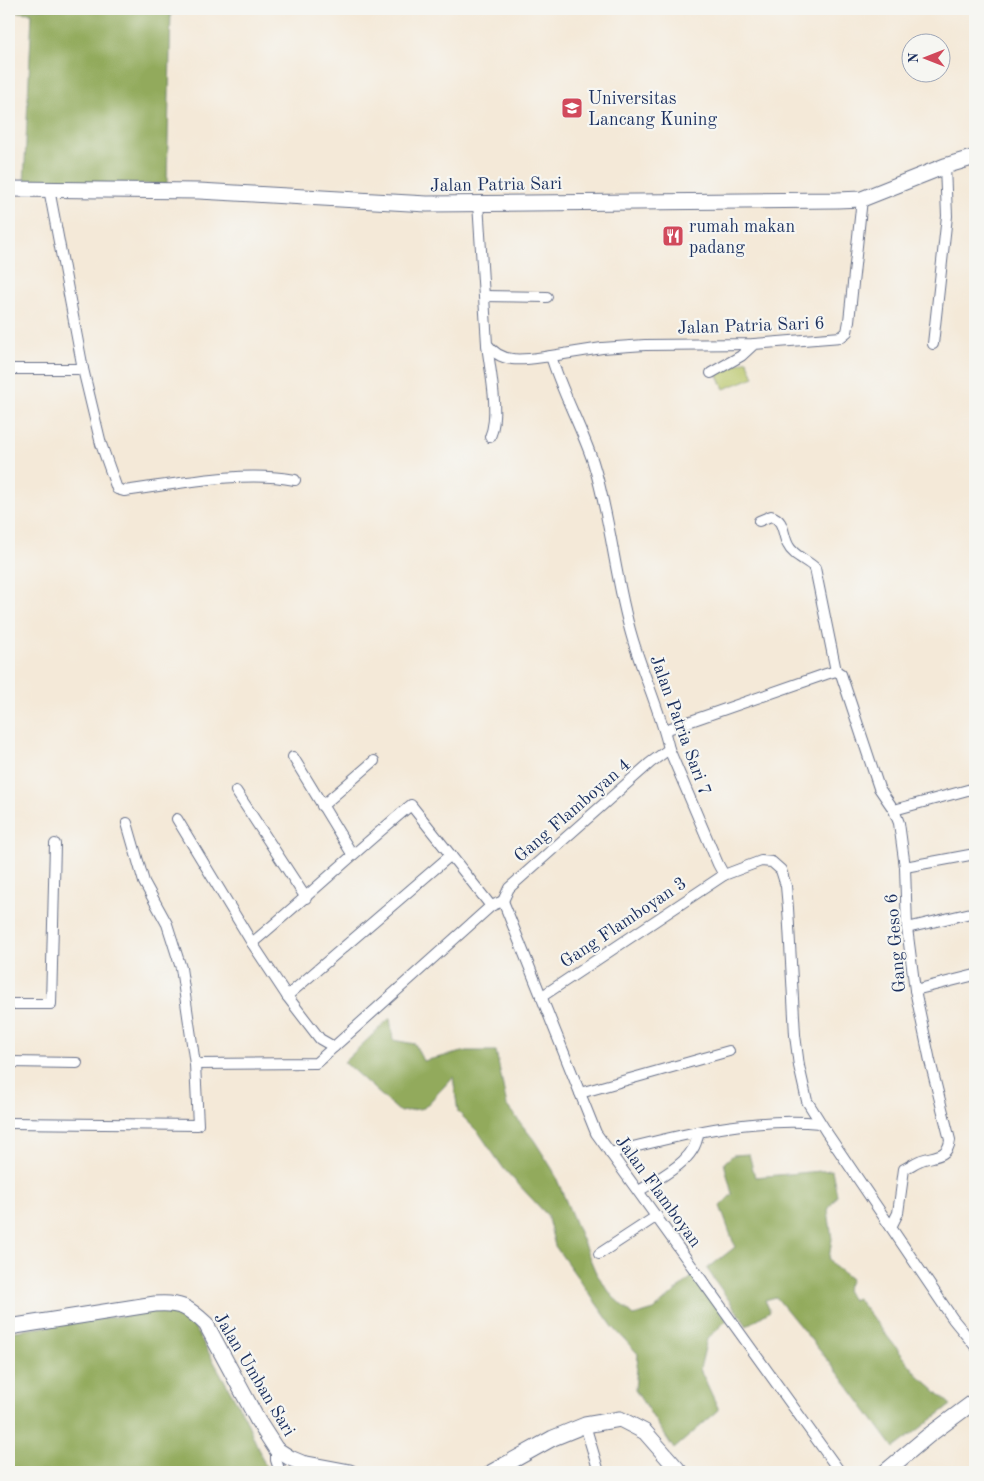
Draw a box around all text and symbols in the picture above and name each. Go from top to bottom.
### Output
north arrow [902,32,952,82]
text: N [907,52,921,63]
place label: Universitas Lancang Kuning [588,90,717,129]
school or university icon: Universitas Lancang Kuning [560,96,584,120]
street label: Jalan Patria Sari [430,175,562,195]
place label: rumah makan padang [689,218,795,257]
restaurant icon: rumah makan padang [661,224,685,248]
street label: Jalan Patria Sari 6 [677,314,825,338]
street label: Jalan Patria Sari 7 [646,653,714,798]
street label: Gang Flamboyan 4 [511,755,634,866]
street label: Gang Flamboyan 3 [557,874,690,972]
street label: Gang Geso 6 [883,892,909,993]
street label: Jalan Flamboyan [612,1132,705,1251]
street label: Jalan Umban Sari [210,1310,298,1440]

